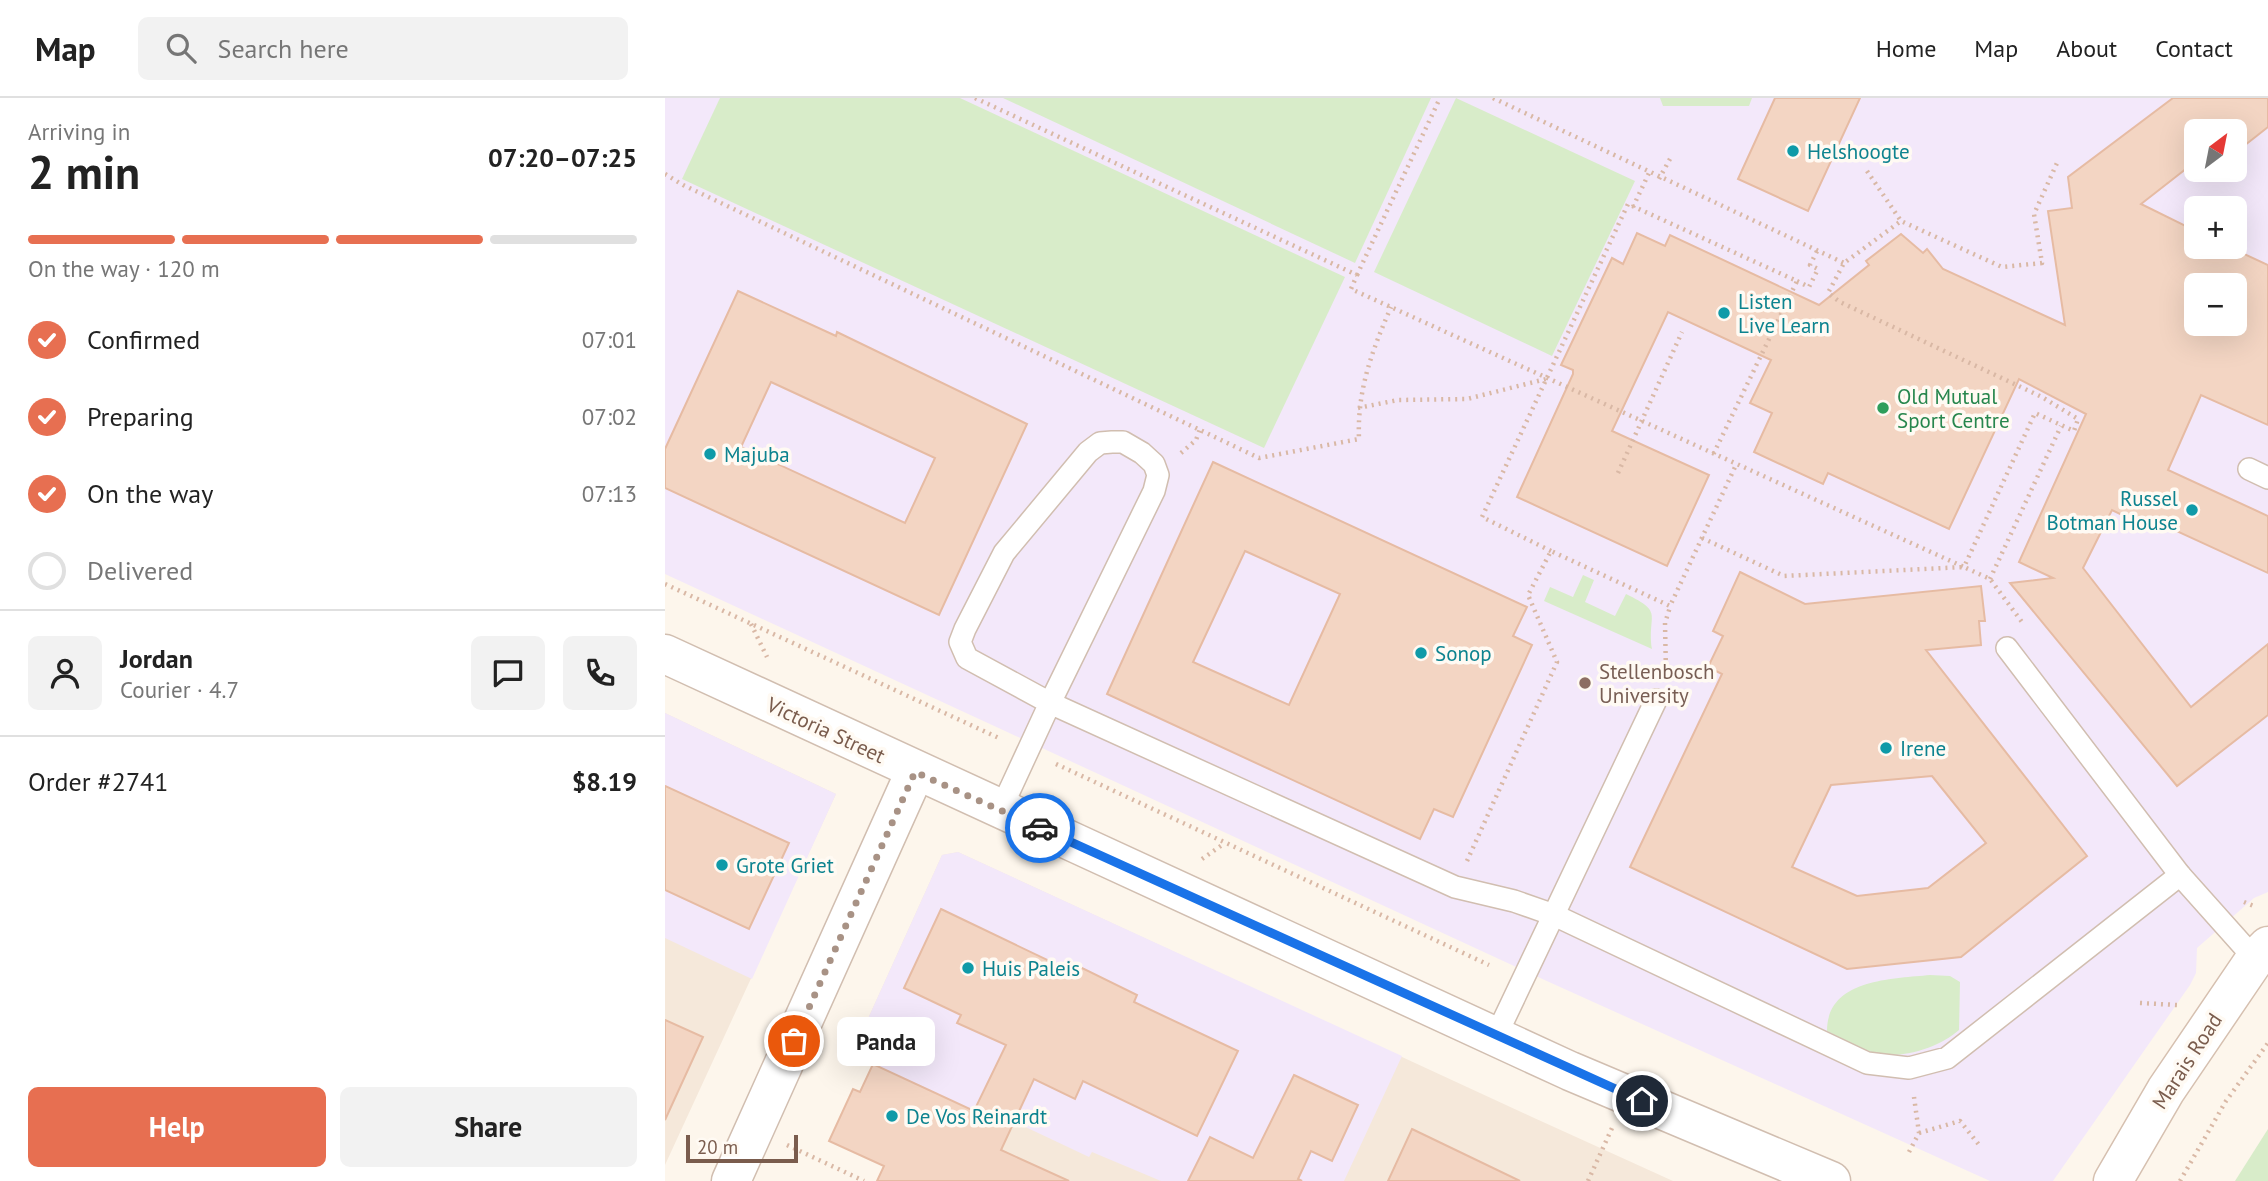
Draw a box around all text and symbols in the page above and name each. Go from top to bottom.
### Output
search box [138,17,628,80]
text: Map [35,27,96,70]
icon: search [162,29,200,67]
text: Search here [218,32,349,65]
text: Home [1876,33,1936,64]
text: Map [1974,33,2018,64]
text: About [2056,33,2117,64]
text: Contact [2155,33,2233,64]
text: Arriving in [28,117,130,146]
north arrow [2184,119,2247,182]
map controls [2184,119,2247,336]
place label: Helshoogte [1807,138,1910,165]
text: 07:20–07:25 [488,141,637,174]
text: 2 min [28,142,140,202]
marker: Helshoogte [1785,143,1801,159]
button: + [2184,196,2247,259]
text: On the way · 120 m [28,254,220,283]
button: − [2184,273,2247,336]
place label: Listen Live Learn [1738,288,1830,339]
marker: Listen Live Learn [1716,305,1732,321]
icon: check [28,321,66,359]
text: Confirmed [87,323,200,356]
text: 07:01 [582,325,637,354]
place label: Old Mutual Sport Centre [1897,383,2010,434]
icon: check [28,398,66,436]
text: Preparing [87,400,194,433]
marker: Old Mutual Sport Centre [1875,400,1891,416]
text: 07:02 [582,402,637,431]
place label: Majuba [724,441,790,468]
marker: Majuba [702,446,718,462]
icon: check [28,475,66,513]
text: On the way [87,477,213,510]
text: 07:13 [582,479,637,508]
place label: Russel Botman House [2047,485,2178,536]
marker: Russel Botman House [2184,502,2200,518]
text: Delivered [87,554,193,587]
button: person [28,636,102,710]
button: chat [471,636,545,710]
button: phone [563,636,637,710]
place label: Sonop [1435,640,1492,667]
text: Jordan [120,642,193,675]
marker: Sonop [1413,645,1429,661]
place label: Stellenbosch University [1599,658,1715,709]
text: Courier · 4.7 [120,675,239,704]
marker: Stellenbosch University [1577,675,1593,691]
street label: Victoria Street [762,690,890,769]
place label: Irene [1900,735,1946,762]
marker: Irene [1878,740,1894,756]
text: Order #2741 [28,765,168,798]
text: $8.19 [572,765,637,798]
courier [1005,793,1075,863]
icon: car [1021,809,1059,847]
place label: Grote Griet [736,852,834,879]
marker: Grote Griet [714,857,730,873]
place label: Huis Paleis [982,955,1080,982]
marker: Huis Paleis [960,960,976,976]
street label: Marais Road [2146,1008,2228,1114]
pin [764,1011,824,1071]
callout: Panda [836,1016,934,1066]
icon: bag [775,1022,813,1060]
text: Panda [856,1027,916,1056]
pin [1612,1071,1672,1131]
icon: home [1623,1082,1661,1120]
button: Help [28,1087,326,1167]
button: Share [340,1087,637,1167]
place label: De Vos Reinardt [906,1103,1047,1130]
marker: De Vos Reinardt [884,1108,900,1124]
scale bar [686,1132,798,1164]
text: 20 m [697,1135,738,1159]

